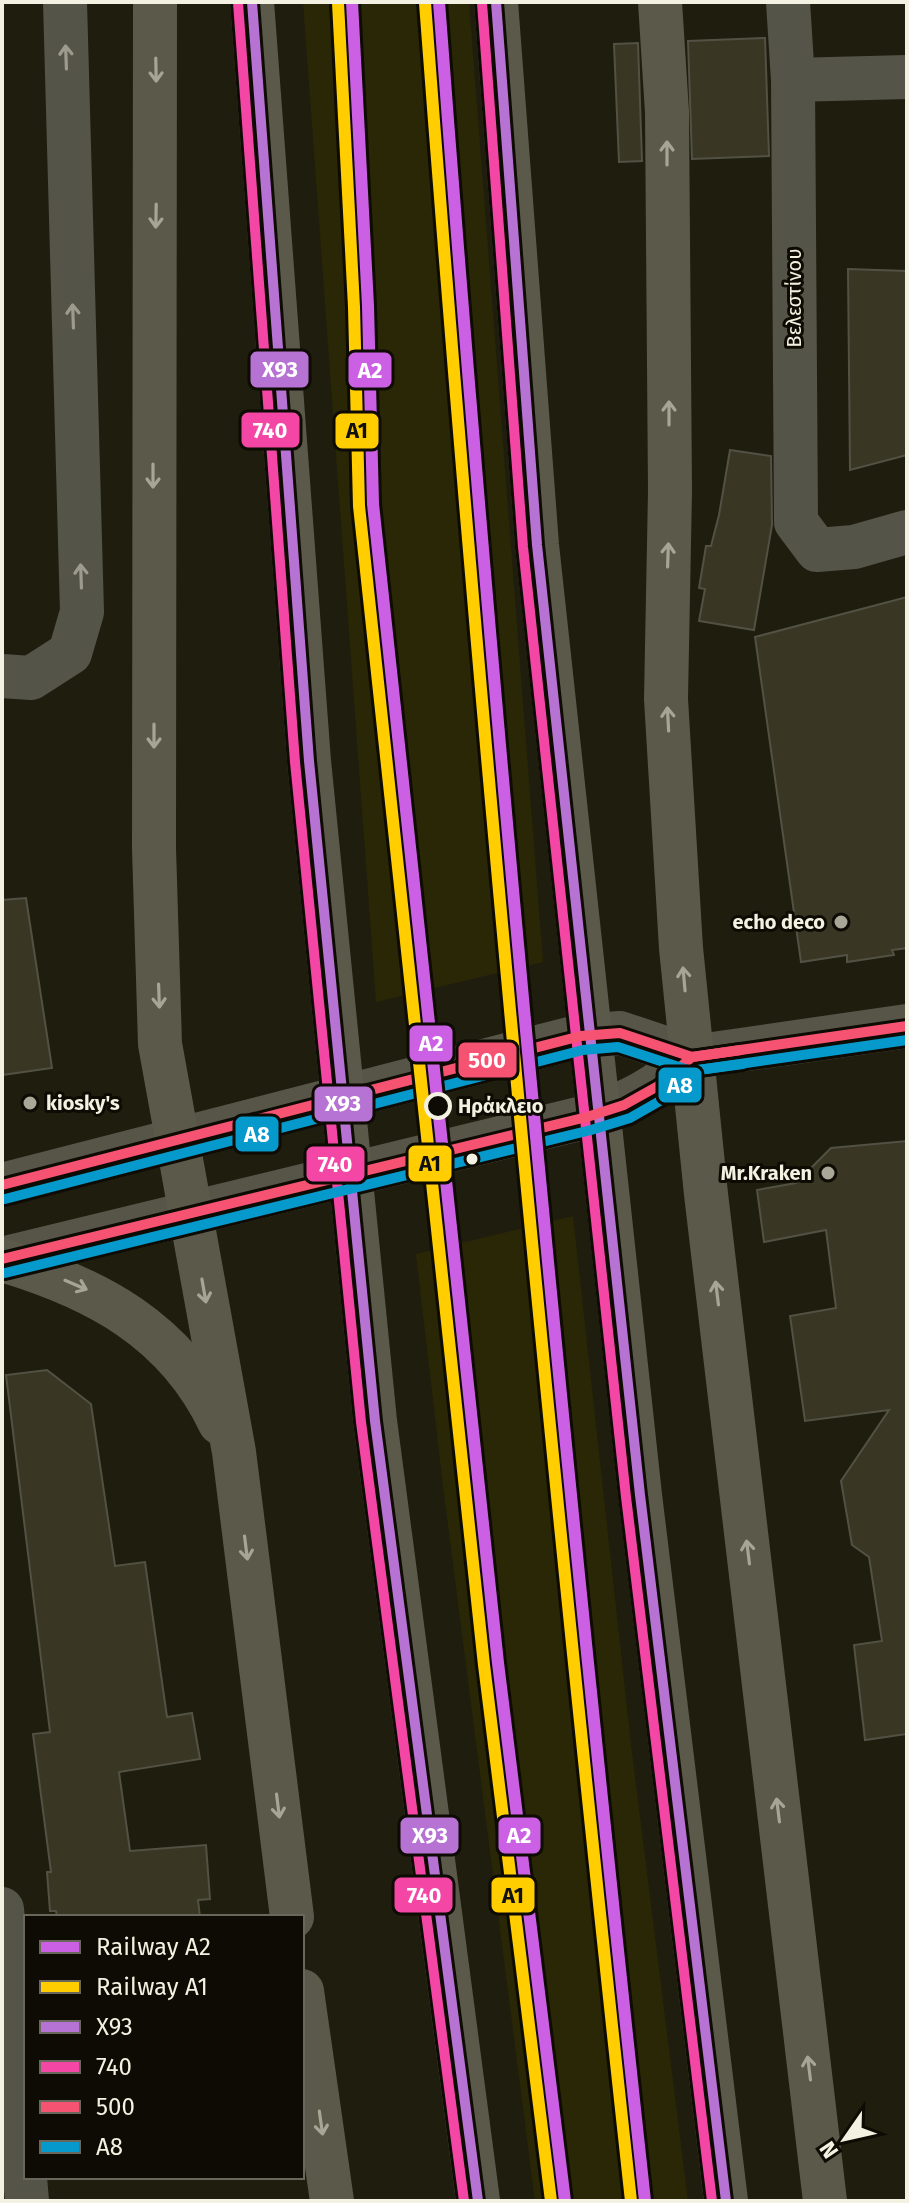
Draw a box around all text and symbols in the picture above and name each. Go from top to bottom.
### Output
one-way arrow [59,44,74,71]
one-way arrow [148,56,163,83]
one-way arrow [660,140,675,167]
one-way arrow [148,202,164,229]
street label: Βελεστίνου [782,248,806,348]
one-way arrow [66,303,81,330]
line badge: X93 [249,350,310,389]
line badge: A2 [347,351,393,389]
text: X93 [261,356,298,383]
text: A2 [357,357,382,384]
one-way arrow [662,400,677,427]
line badge: 740 [240,411,301,449]
line badge: A1 [334,412,380,450]
text: 740 [253,417,287,444]
text: A1 [345,417,368,444]
one-way arrow [145,462,161,489]
one-way arrow [661,542,676,569]
one-way arrow [73,563,88,590]
one-way arrow [660,707,675,733]
one-way arrow [146,722,162,749]
place label: echo deco [733,910,825,934]
marker: echo deco [832,913,850,931]
one-way arrow [677,966,692,993]
one-way arrow [151,982,166,1009]
line badge: A2 [408,1024,454,1063]
text: A2 [418,1030,443,1057]
line badge: 500 [457,1041,518,1079]
text: 500 [468,1047,506,1074]
line badge: A8 [657,1066,703,1104]
text: A8 [666,1072,693,1099]
line badge: X93 [313,1085,374,1123]
text: X93 [324,1090,361,1117]
place label: kiosky's [46,1091,120,1115]
marker: Ηράκλειο [425,1093,451,1119]
marker: kiosky's [21,1094,39,1112]
place label: Ηράκλειο [458,1094,544,1118]
line badge: A8 [234,1115,280,1153]
text: A8 [243,1121,270,1148]
line badge: A1 [407,1144,453,1183]
line badge: 740 [305,1145,366,1183]
text: A1 [418,1150,441,1177]
text: 740 [318,1151,352,1178]
unlabelled marker [464,1151,480,1167]
place label: Mr.Kraken [721,1161,812,1185]
marker: Mr.Kraken [819,1164,837,1182]
one-way arrow [197,1278,212,1303]
one-way arrow [63,1279,87,1294]
one-way arrow [710,1280,725,1307]
one-way arrow [239,1534,254,1560]
one-way arrow [740,1539,755,1565]
one-way arrow [271,1792,286,1818]
one-way arrow [771,1797,786,1824]
line badge: X93 [399,1816,460,1855]
line badge: A2 [497,1816,542,1855]
text: X93 [411,1822,448,1849]
text: A2 [506,1822,531,1849]
line badge: 740 [393,1876,454,1914]
line badge: A1 [490,1876,536,1914]
text: 740 [407,1882,441,1909]
text: A1 [501,1882,524,1909]
legend [24,1915,304,2179]
text: Railway A2 [96,1933,211,1961]
text: Railway A1 [96,1973,208,2001]
text: X93 [96,2013,133,2041]
text: 740 [96,2053,132,2081]
one-way arrow [801,2056,816,2081]
text: 500 [96,2093,135,2121]
north arrow [805,2099,885,2179]
one-way arrow [314,2110,329,2135]
text: A8 [96,2133,123,2161]
text: N [814,2136,844,2164]

